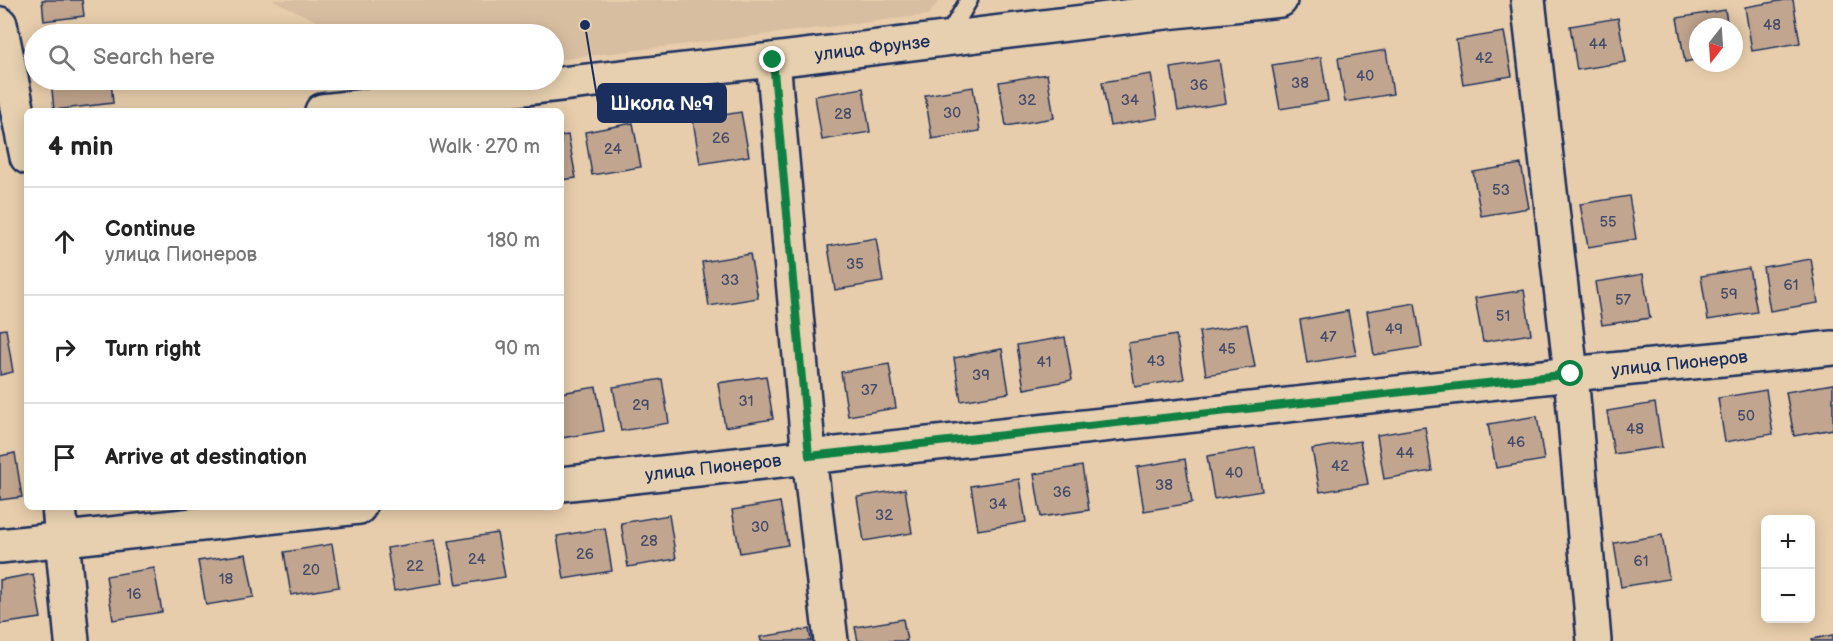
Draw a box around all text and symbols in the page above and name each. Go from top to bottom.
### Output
house number: 48 [1763,16,1781,35]
north arrow [1689,18,1743,72]
search box [24,24,564,90]
street label: улица Фрунзе [814,31,931,66]
house number: 44 [1589,35,1607,54]
icon: search [45,41,78,74]
text: Search here [93,44,215,71]
route end [759,46,785,72]
house number: 42 [1475,49,1493,68]
house number: 40 [1356,67,1374,86]
house number: 38 [1291,74,1309,93]
house number: 36 [1190,76,1208,95]
callout: Школа №9 [598,84,726,122]
house number: 32 [1018,91,1036,110]
house number: 34 [1121,91,1139,110]
text: Школа №9 [610,92,714,116]
house number: 30 [943,104,961,123]
house number: 28 [834,105,852,124]
house number: 26 [712,129,730,148]
text: 4 min [48,132,113,163]
text: Walk · 270 m [429,135,540,159]
house number: 24 [604,140,622,159]
house number: 53 [1492,181,1510,200]
house number: 55 [1599,213,1617,232]
text: Continue [105,216,195,243]
icon: ahead [48,225,81,258]
text: 180 m [487,229,540,253]
text: улица Пионеров [105,243,257,267]
house number: 35 [846,255,864,274]
house number: 33 [721,271,739,290]
house number: 61 [1784,276,1798,295]
house number: 59 [1720,285,1738,304]
house number: 57 [1615,291,1632,310]
house number: 51 [1496,307,1510,326]
house number: 49 [1385,320,1403,339]
house number: 47 [1320,328,1337,347]
icon: right [48,333,81,366]
text: Turn right [105,336,201,363]
text: 90 m [495,337,540,361]
house number: 45 [1218,340,1236,359]
street label: улица Пионеров [1610,346,1749,381]
house number: 43 [1147,352,1165,371]
house number: 41 [1037,353,1051,372]
route start [1557,360,1583,386]
house number: 39 [972,366,990,385]
house number: 37 [861,381,878,400]
house number: 31 [738,392,754,411]
house number: 29 [632,396,650,415]
house number: 50 [1737,407,1755,426]
house number: 48 [1626,420,1644,439]
house number: 46 [1507,433,1525,452]
icon: arrive [48,441,81,474]
text: Arrive at destination [105,444,307,471]
house number: 44 [1396,444,1414,463]
street label: улица Пионеров [644,450,783,486]
house number: 42 [1331,457,1349,476]
house number: 40 [1225,464,1243,483]
house number: 38 [1155,476,1173,495]
house number: 36 [1053,483,1071,502]
house number: 34 [989,495,1007,514]
house number: 32 [875,506,893,525]
map controls [1761,515,1815,623]
button: + [1761,515,1815,569]
house number: 30 [751,518,769,537]
house number: 28 [640,532,658,551]
house number: 26 [576,545,594,564]
house number: 24 [468,550,486,569]
house number: 61 [1634,552,1648,571]
house number: 22 [406,557,424,576]
house number: 20 [302,561,320,580]
button: − [1761,569,1815,623]
house number: 18 [219,570,234,589]
house number: 16 [127,585,141,604]

